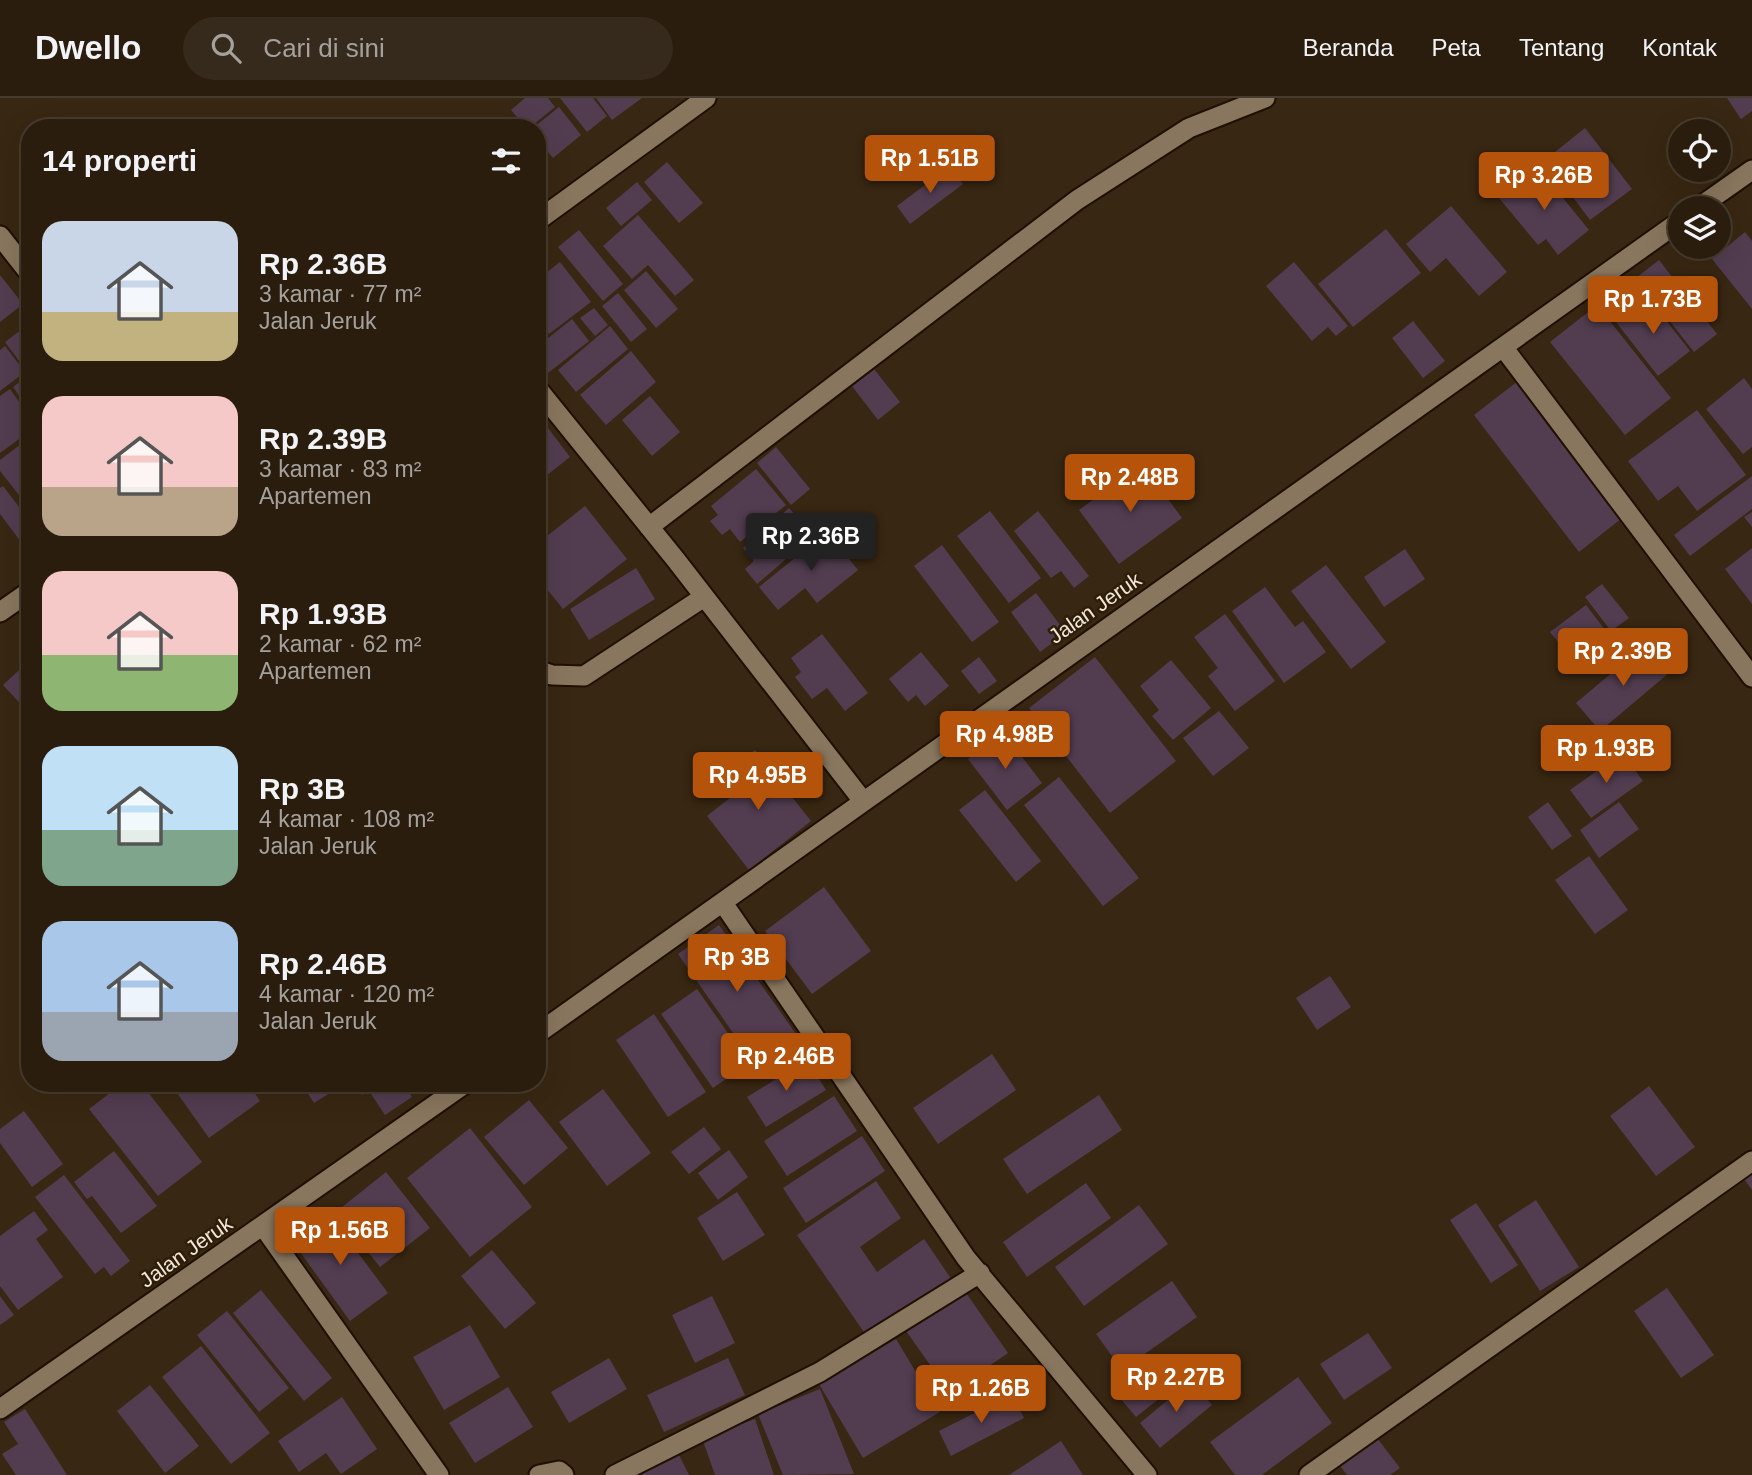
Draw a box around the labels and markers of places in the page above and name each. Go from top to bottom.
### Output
pin: Rp 1.51B [858,136,1002,195]
pin: Rp 3.26B [1472,152,1616,212]
pin: Rp 1.73B [1581,276,1725,336]
pin: Rp 2.48B [1058,454,1202,514]
pin: Rp 2.36B [739,514,883,573]
pin: Rp 2.39B [1551,628,1695,688]
pin: Rp 4.98B [933,712,1077,771]
pin: Rp 1.93B [1534,726,1678,785]
pin: Rp 4.95B [686,752,830,812]
pin: Rp 3B [688,934,786,994]
pin: Rp 2.46B [714,1034,858,1093]
pin: Rp 1.56B [268,1208,412,1267]
pin: Rp 2.27B [1104,1354,1248,1414]
pin: Rp 1.26B [909,1366,1053,1425]

